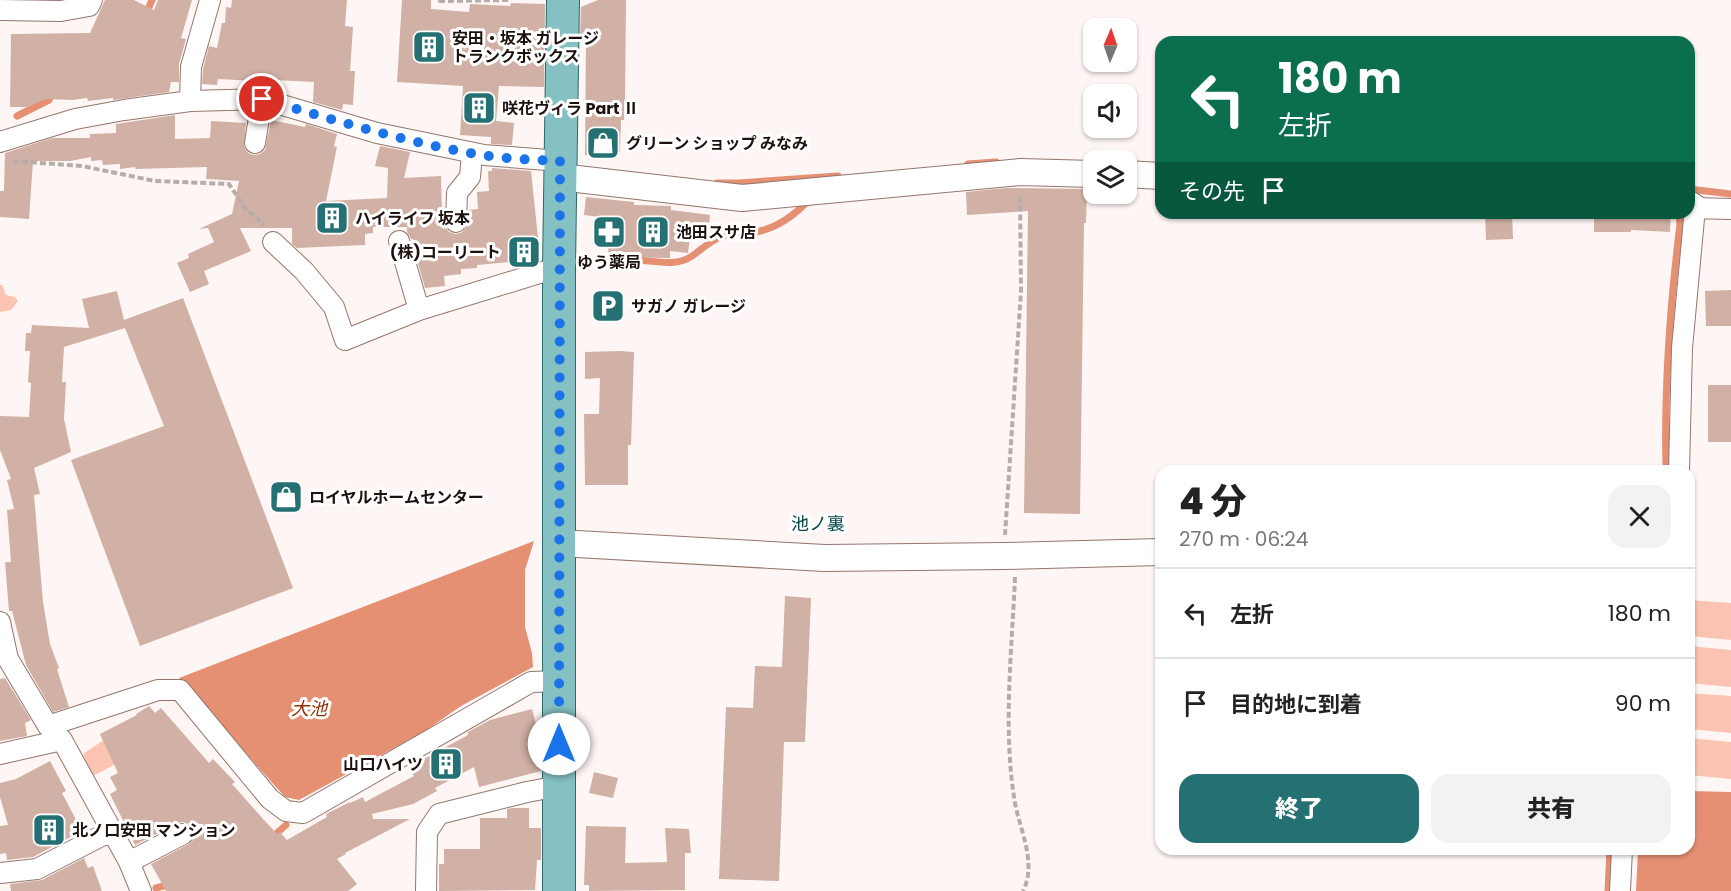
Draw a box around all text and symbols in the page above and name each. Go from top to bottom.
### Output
north arrow [1083,18,1137,72]
map controls [1083,18,1137,204]
place label: 安田・坂本 ガレージ トランクボックス [452,27,599,68]
building icon: 安田・坂本 ガレージ トランクボックス [411,29,447,65]
text: 180 m [1278,49,1402,108]
icon: left [1179,60,1257,138]
pin [236,73,287,124]
icon: arrive [245,82,278,115]
button: sound [1083,84,1137,138]
building icon: 咲花ヴィラ Part Ⅱ [461,90,497,126]
place label: 咲花ヴィラ Part Ⅱ [502,97,639,120]
text: 左折 [1278,107,1332,144]
shop icon: グリーン ショップ みなみ [585,125,621,161]
place label: グリーン ショップ みなみ [626,132,808,155]
button: layers [1083,150,1137,204]
icon: arrive [1257,174,1290,207]
text: その先 [1179,176,1245,207]
building icon: ハイライフ 坂本 [314,200,350,236]
place label: ハイライフ 坂本 [355,207,470,230]
pharmacy icon: ゆう薬局 [591,214,627,250]
building icon: 池田スサ店 [635,214,671,250]
place label: 池田スサ店 [676,221,756,244]
building icon: (株)コーリート [506,234,542,270]
place label: (株)コーリート [390,241,501,264]
place label: ゆう薬局 [577,251,641,274]
parking icon: サガノ ガレージ [590,288,626,324]
place label: サガノ ガレージ [631,295,746,318]
text: 4 分 [1179,476,1247,527]
shop icon: ロイヤルホームセンター [268,479,304,515]
button: close [1608,485,1671,548]
place label: ロイヤルホームセンター [309,486,484,509]
district label: 池ノ裏 [791,511,845,536]
text: 270 m · 06:24 [1179,525,1308,553]
icon: left [1179,597,1212,630]
text: 180 m [1608,598,1671,629]
text: 左折 [1230,599,1274,630]
icon: arrive [1179,687,1212,720]
text: 90 m [1615,688,1671,719]
text: 目的地に到着 [1230,689,1362,720]
water label: 大池 [291,696,329,721]
position arrow [527,712,591,776]
building icon: 山口ハイツ [428,746,464,782]
place label: 山口ハイツ [343,753,423,776]
button: 終了 [1179,774,1419,843]
button: 共有 [1431,774,1671,843]
building icon: 北ノ口安田 マンション [31,812,67,848]
place label: 北ノ口安田 マンション [72,819,235,842]

